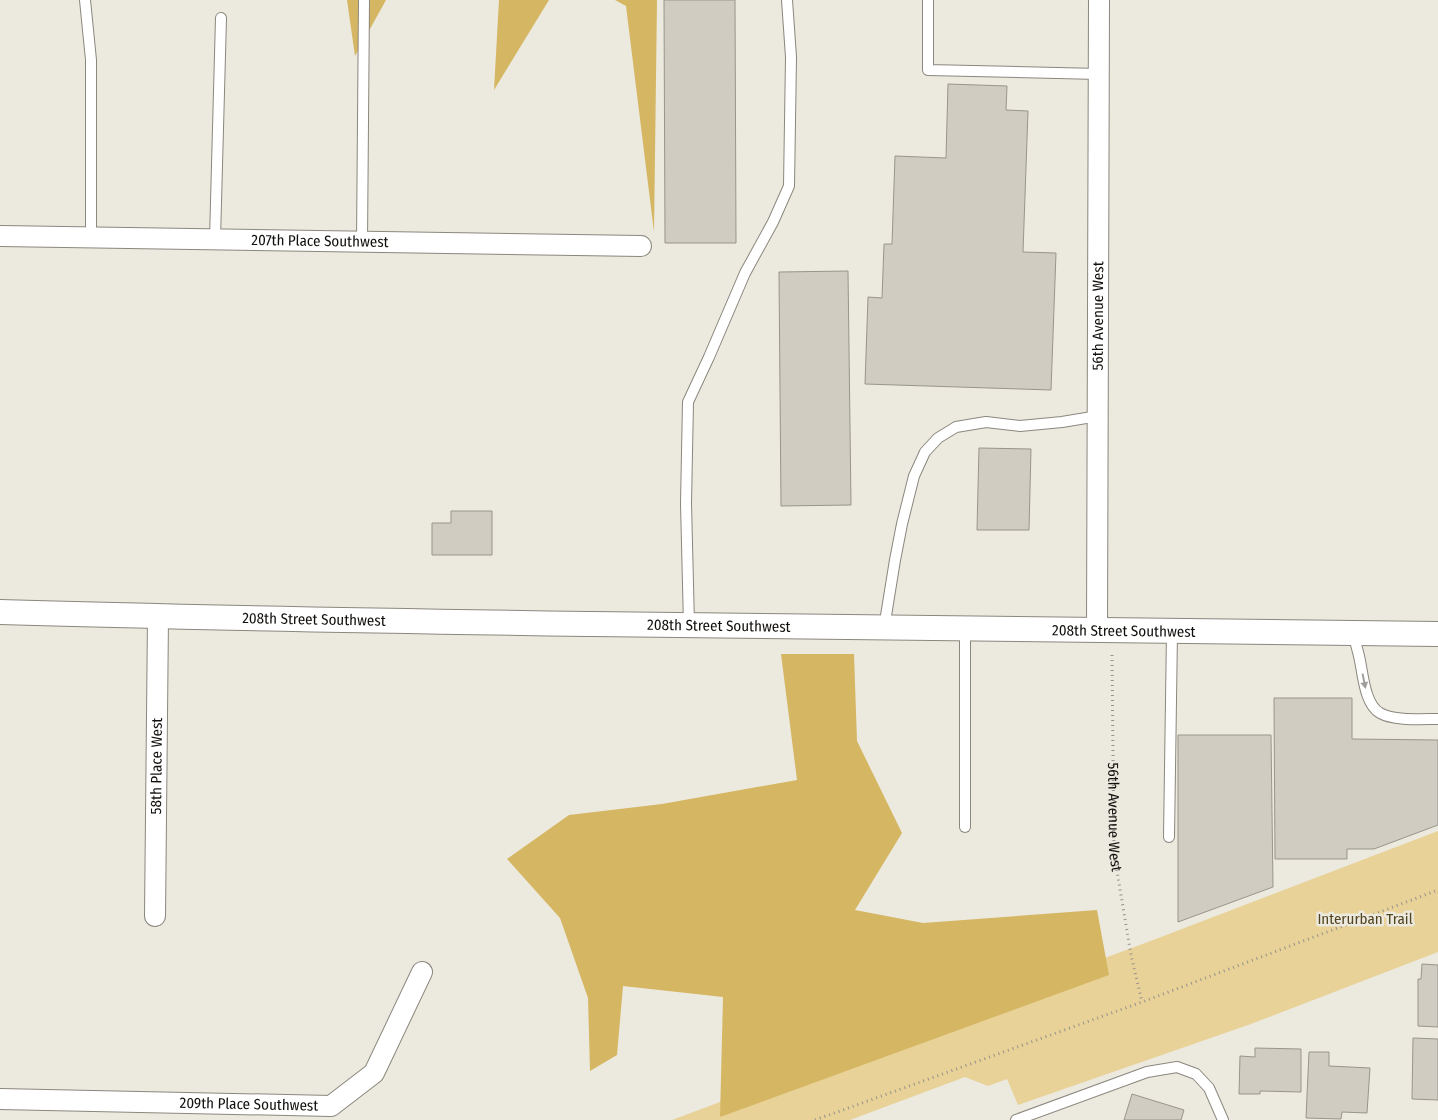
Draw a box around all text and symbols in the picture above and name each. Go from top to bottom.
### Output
street label: 207th Place Southwest [251,231,389,251]
street label: 56th Avenue West [1089,261,1107,371]
street label: 208th Street Southwest [242,609,386,630]
street label: 208th Street Southwest [647,616,791,636]
street label: 208th Street Southwest [1052,621,1196,641]
one-way arrow [1360,673,1368,688]
street label: 58th Place West [147,718,166,814]
street label: 56th Avenue West [1104,762,1126,873]
park label: Interurban Trail [1317,910,1413,928]
street label: 209th Place Southwest [179,1094,319,1115]

